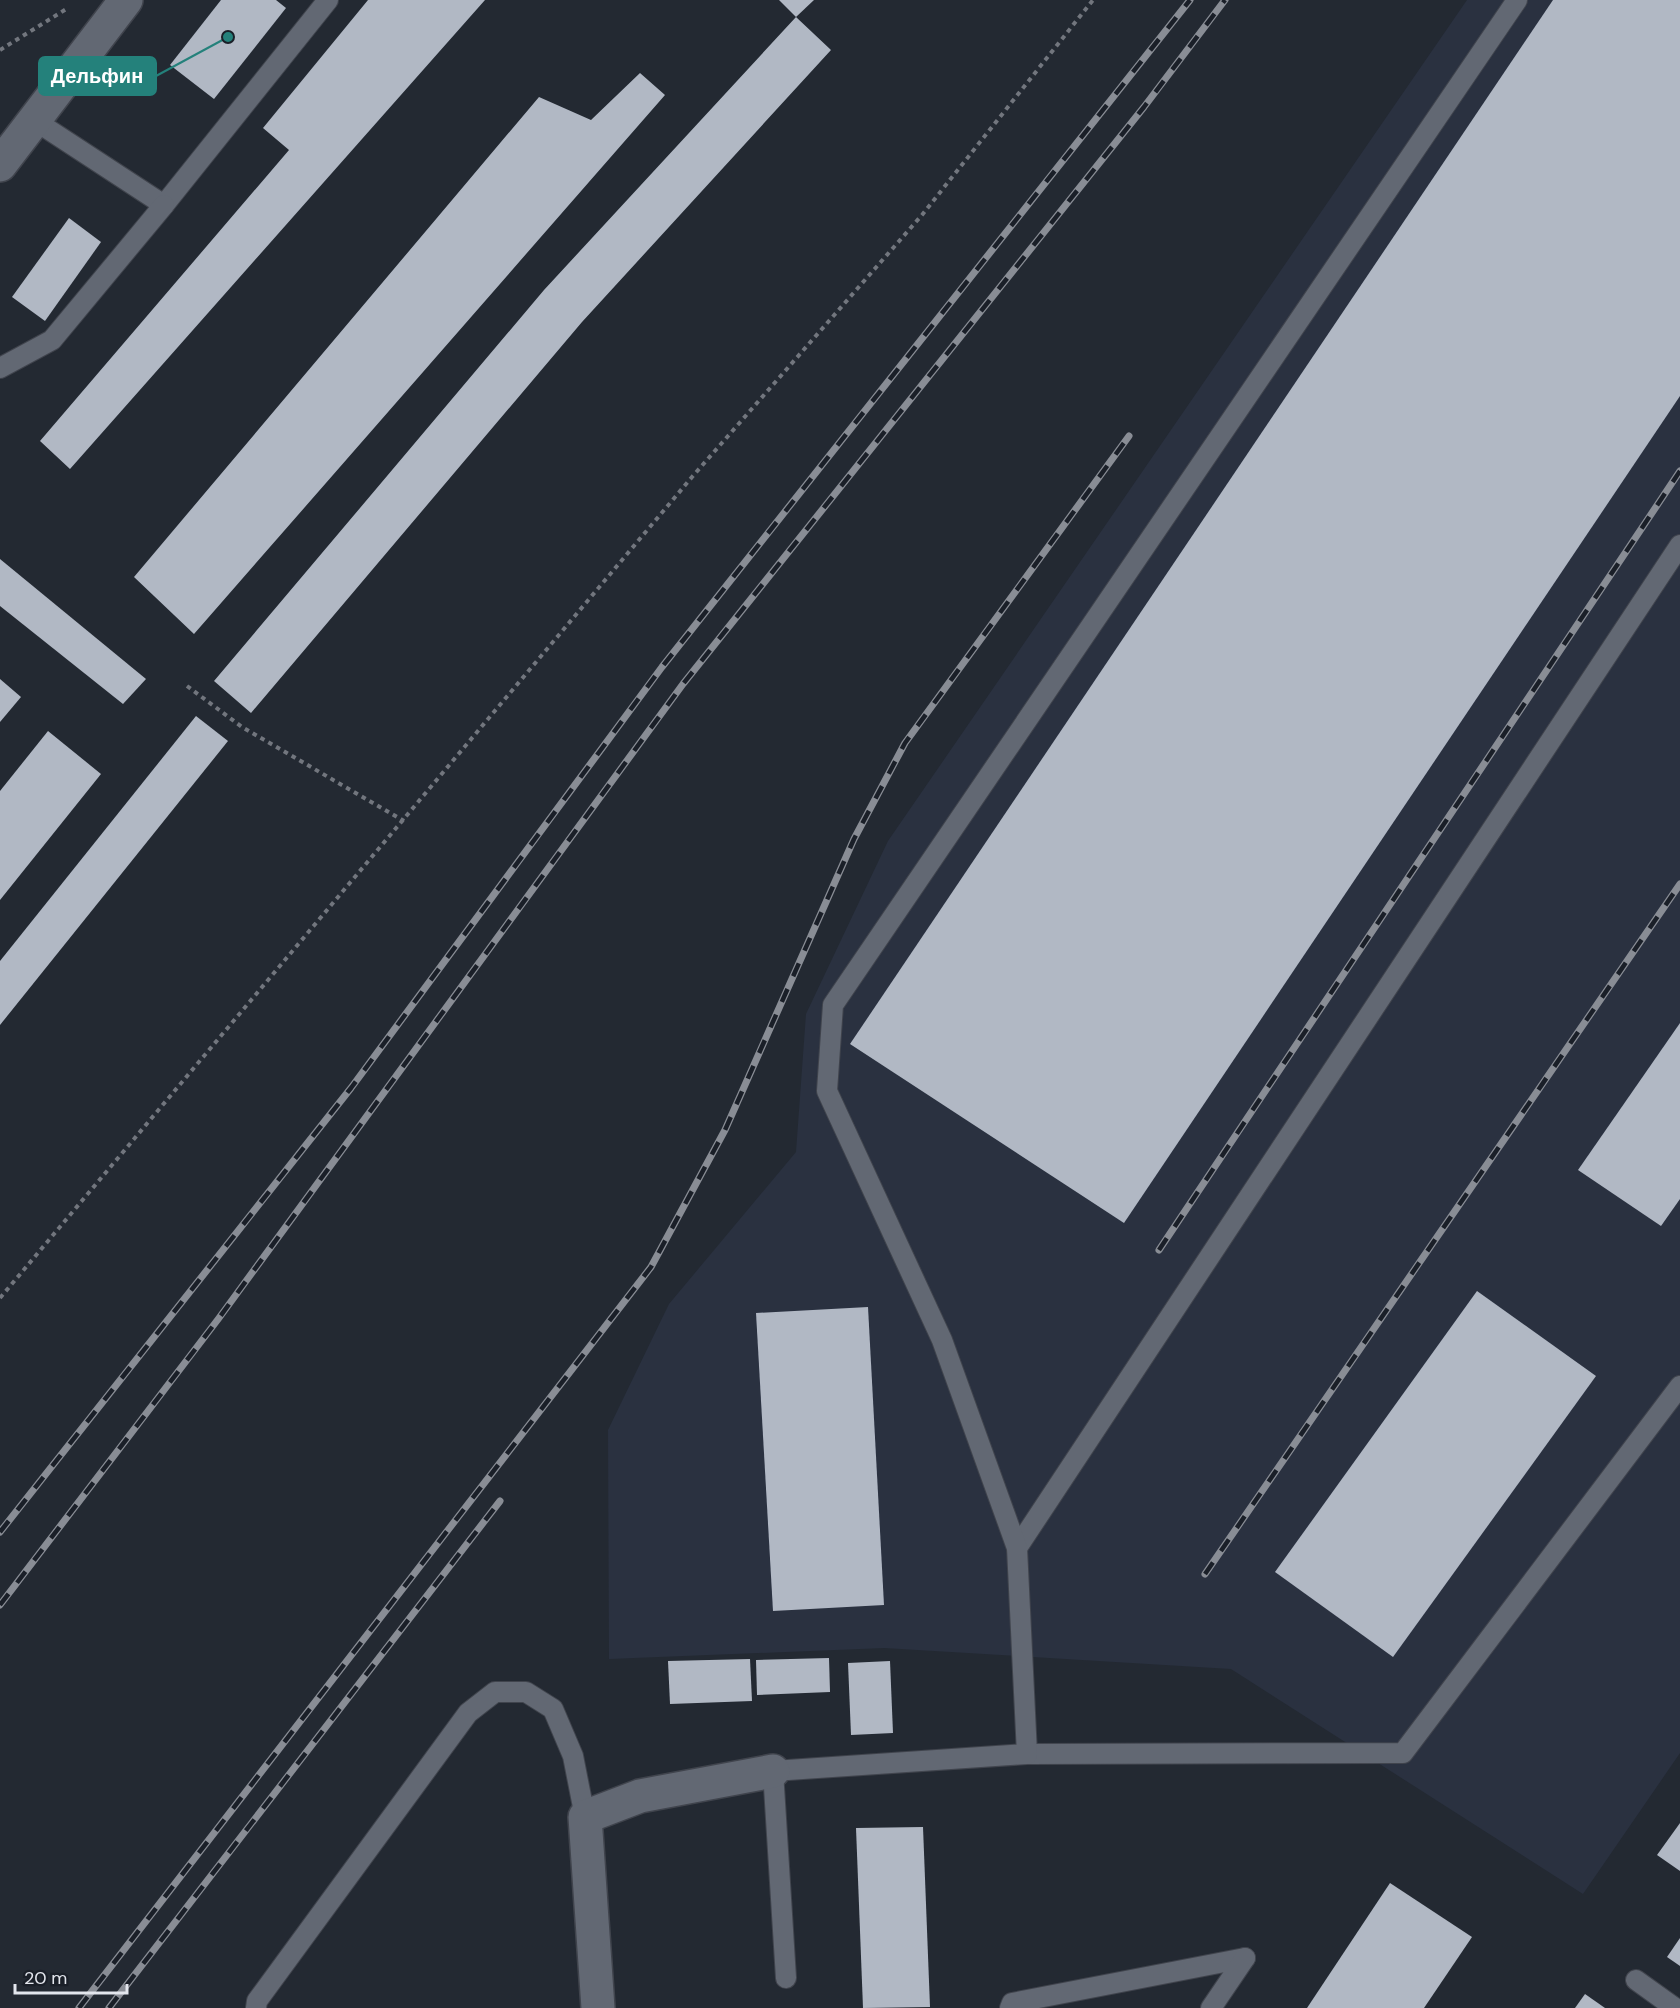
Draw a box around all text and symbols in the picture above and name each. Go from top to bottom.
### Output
callout: Дельфин [39,57,156,95]
text: Дельфин [51,63,143,89]
scale bar [15,1957,128,1995]
text: 20 m [24,1966,67,1990]

